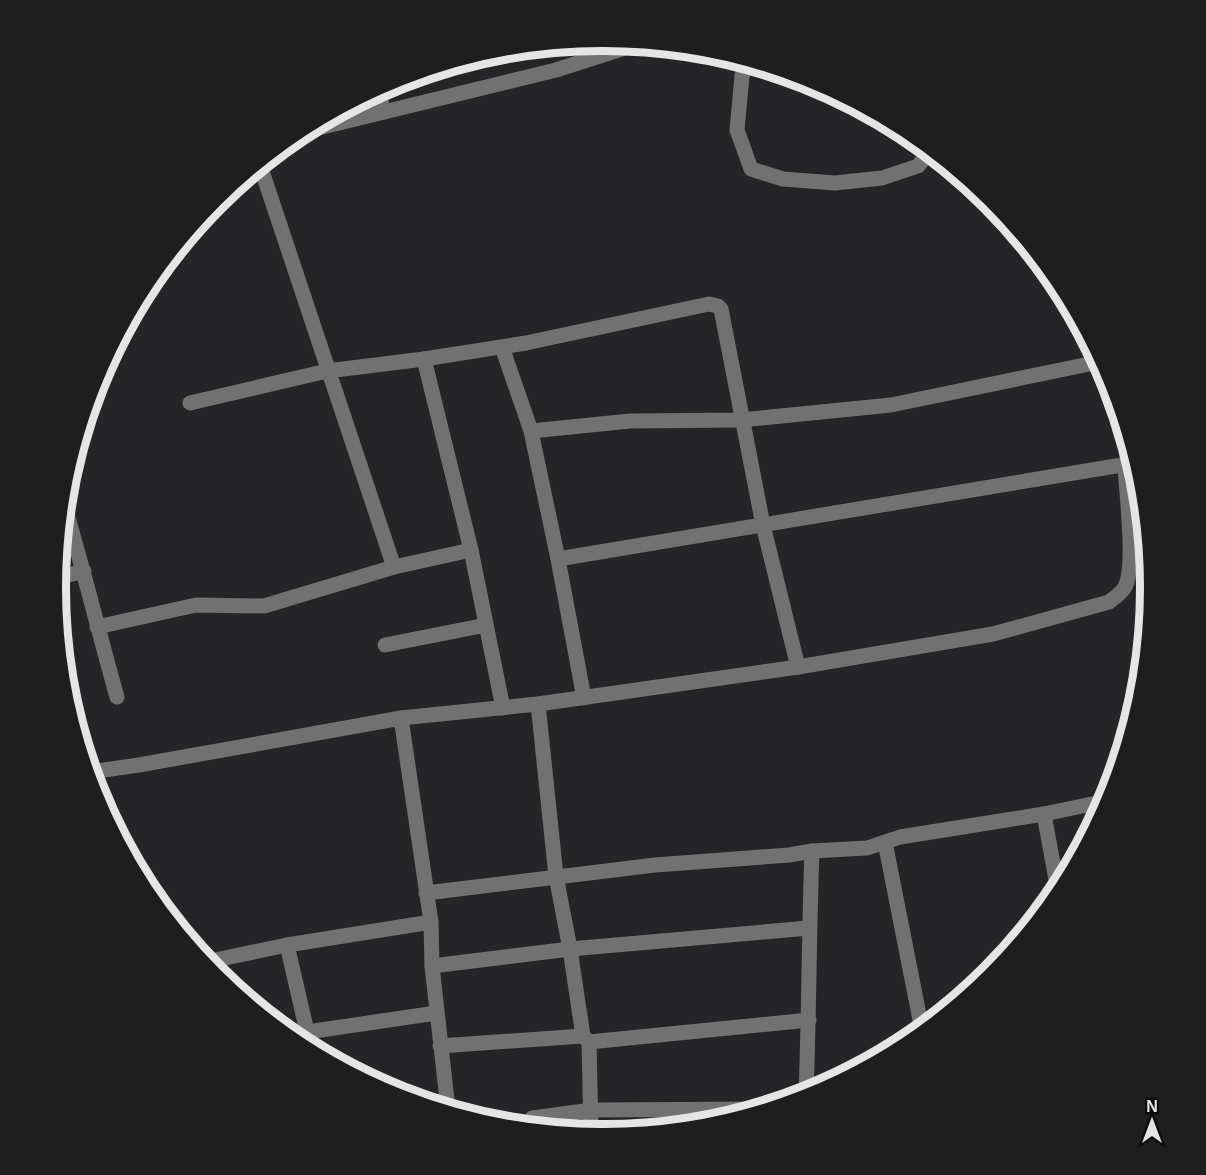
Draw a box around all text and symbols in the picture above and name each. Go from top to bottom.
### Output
north arrow [1122,1091,1182,1151]
text: N [1146,1098,1158,1115]

